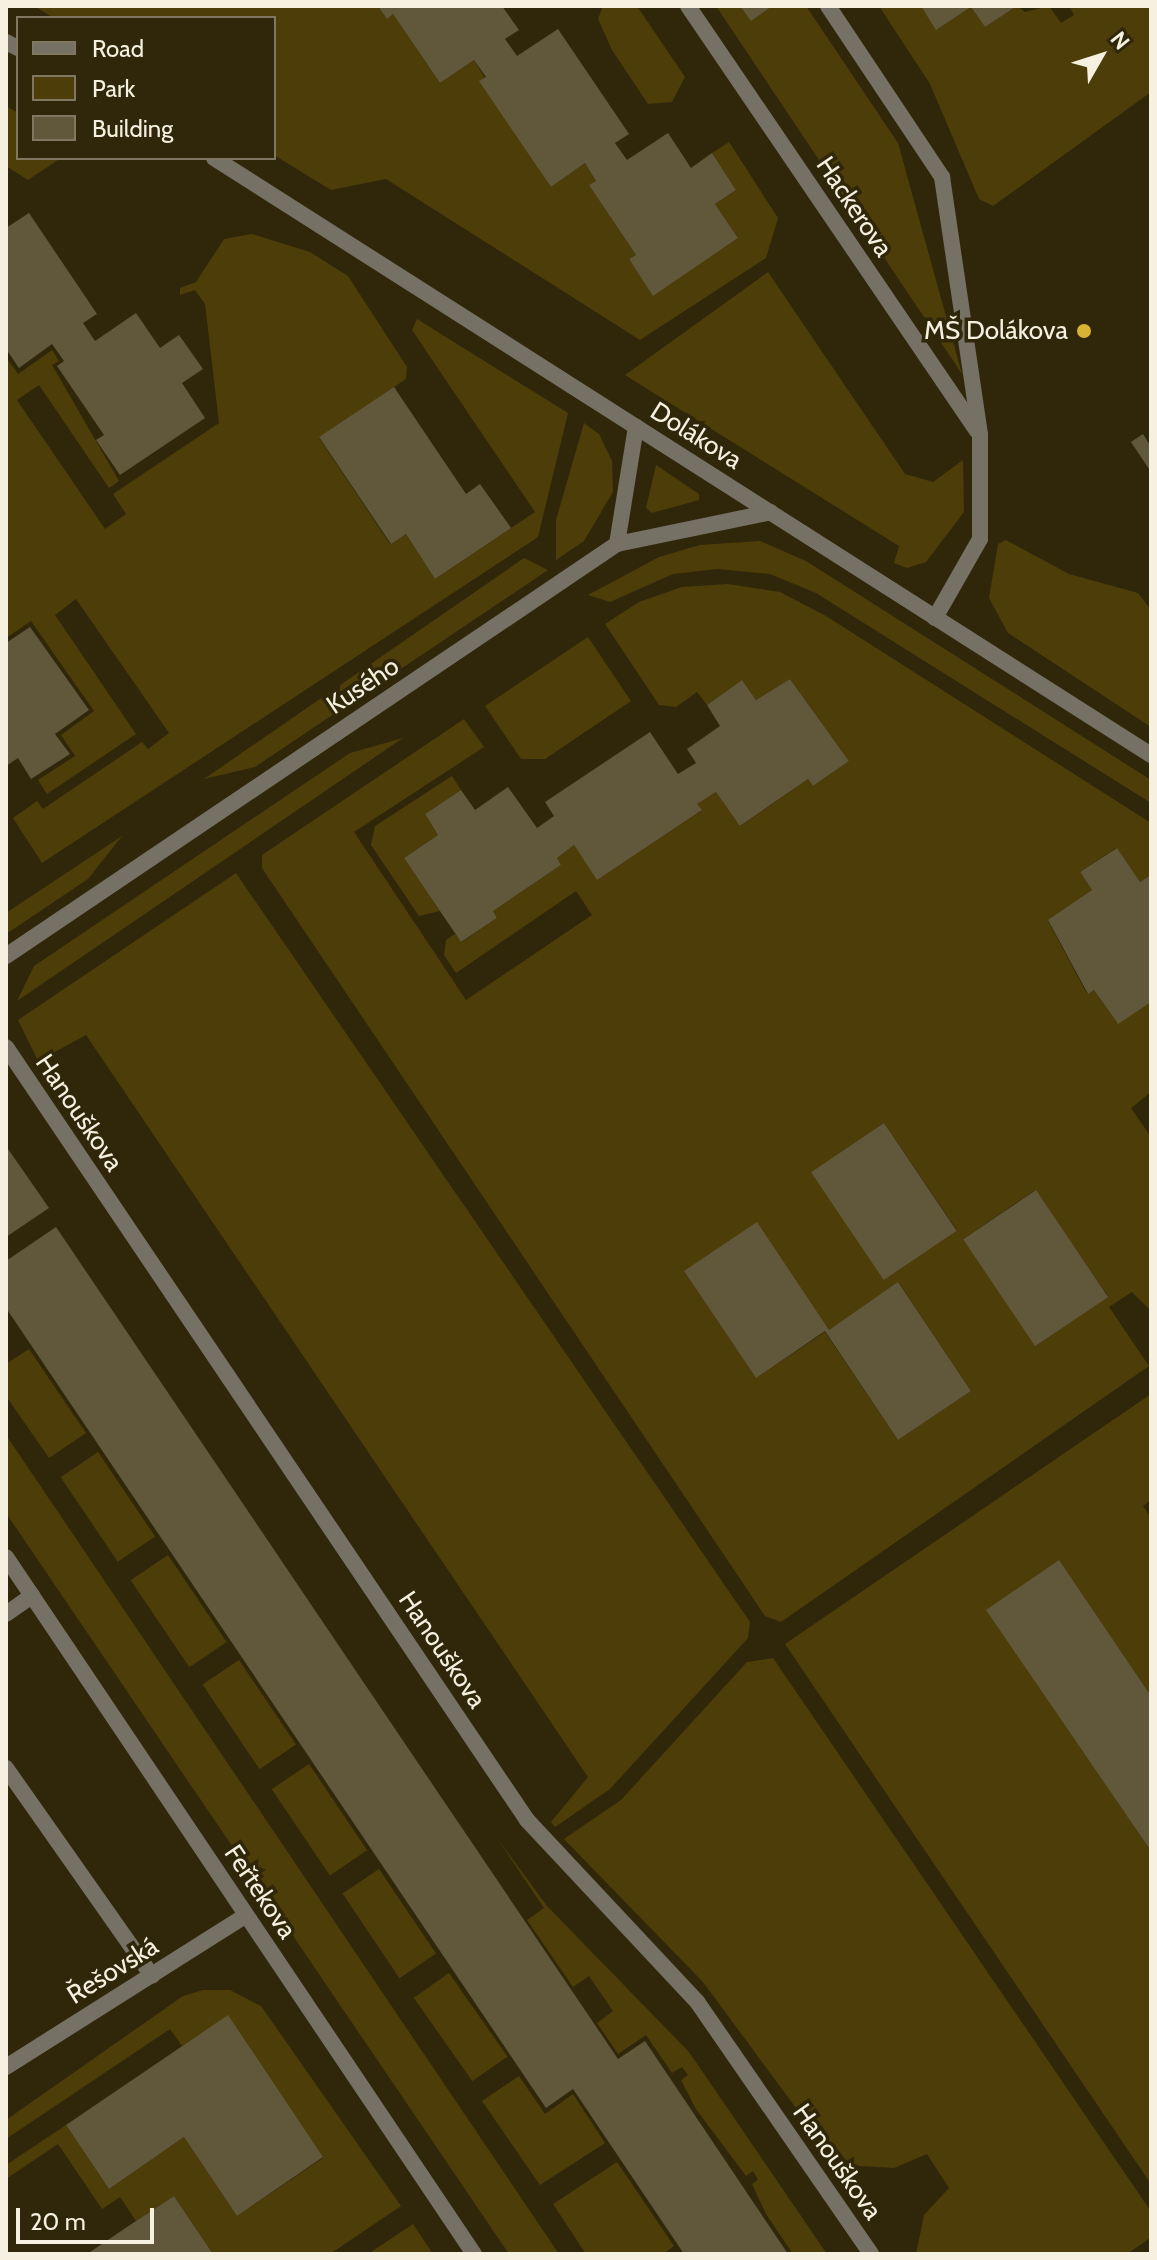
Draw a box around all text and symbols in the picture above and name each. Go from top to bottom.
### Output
legend [16,16,276,160]
north arrow [1061,16,1141,96]
text: N [1105,26,1135,55]
text: Road [92,34,144,63]
text: Park [92,74,135,103]
text: Building [92,114,173,143]
street label: Hackerova [809,151,899,263]
place label: MŠ Dolákova [924,315,1068,347]
marker: MŠ Dolákova [1075,322,1093,340]
street label: Dolákova [645,396,747,476]
street label: Kusého [321,651,405,721]
street label: Hanouškova [29,1049,129,1177]
street label: Hanouškova [392,1586,492,1714]
street label: Feřtekova [217,1839,303,1945]
street label: Řešovská [62,1931,164,2011]
street label: Hanouškova [786,2098,888,2226]
scale bar [20,2192,158,2242]
text: 20 m [30,2207,86,2236]

